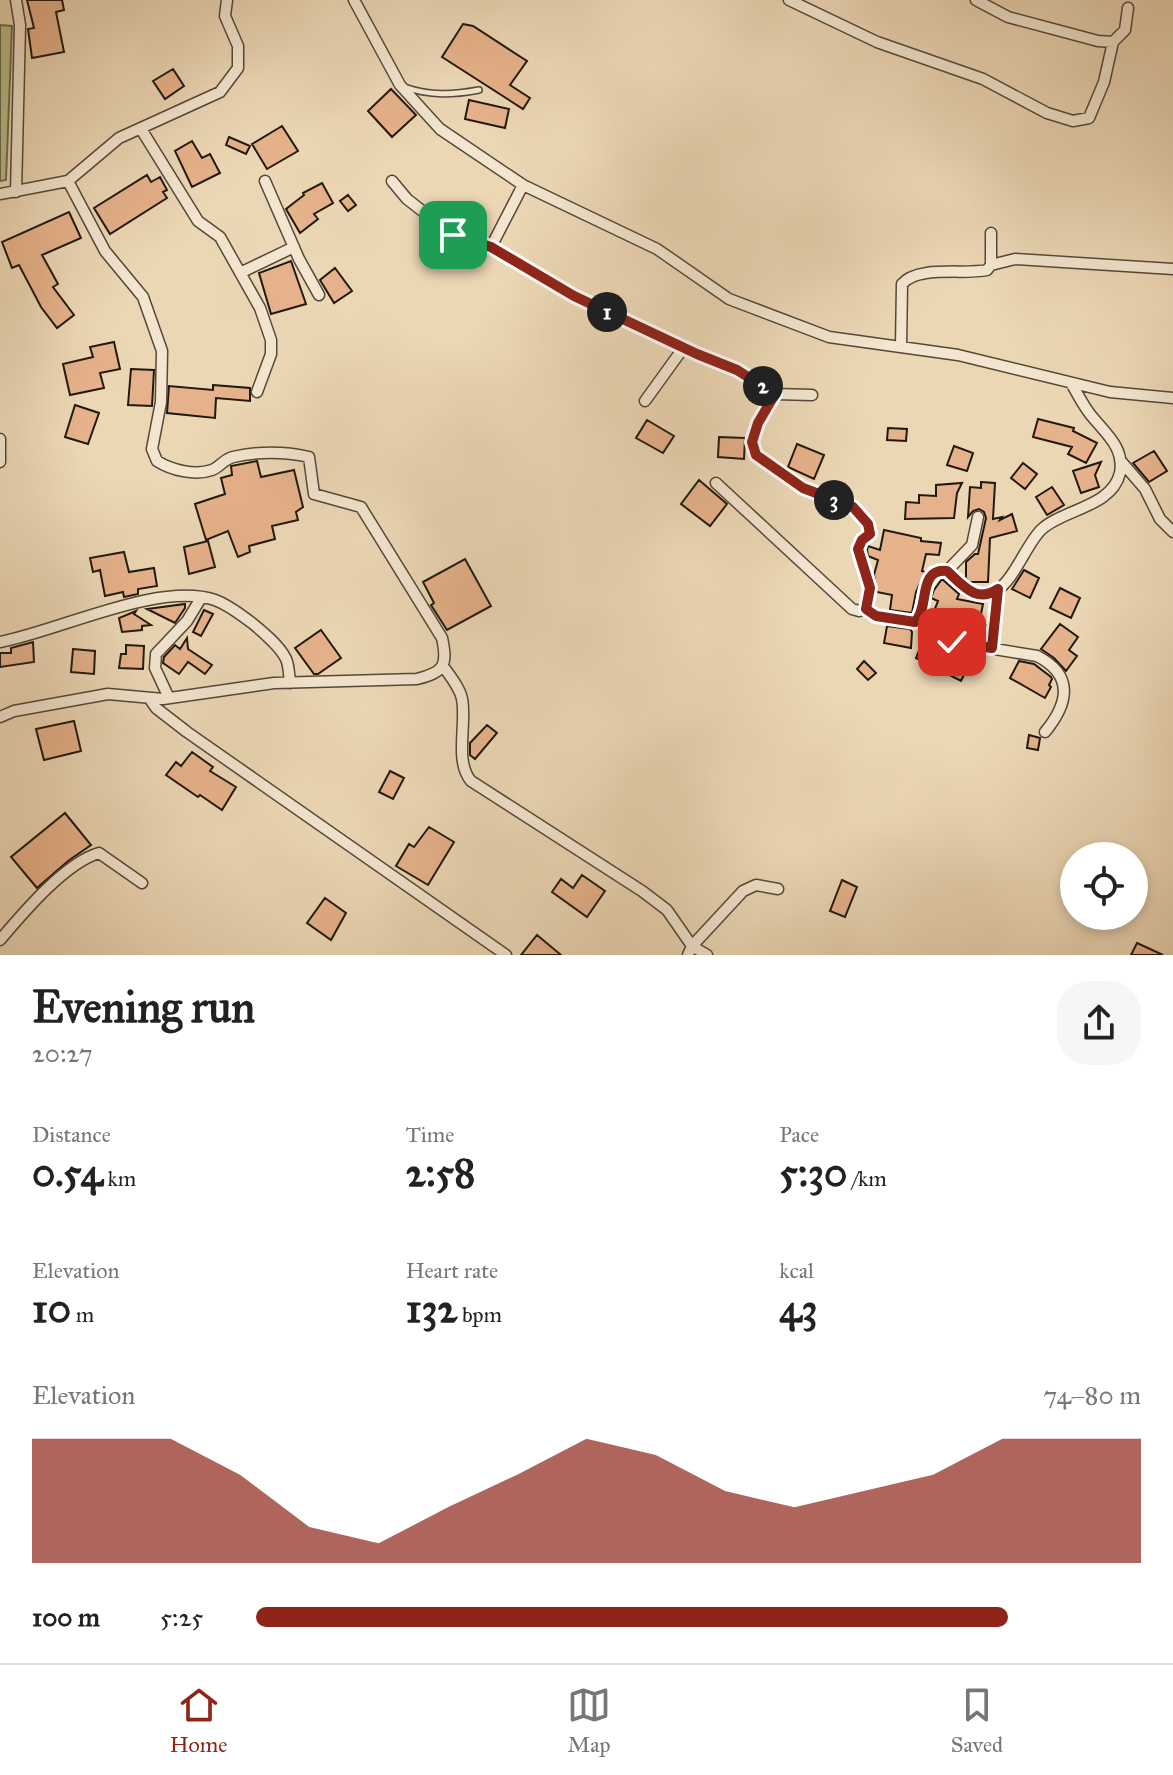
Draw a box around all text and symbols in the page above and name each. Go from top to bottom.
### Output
pin [419,201,487,269]
icon: arrive [431,213,475,257]
pin: 1 [587,292,627,332]
text: 1 [603,298,611,325]
pin: 2 [743,366,783,406]
text: 2 [758,372,768,399]
pin: 3 [814,480,854,520]
text: 3 [830,486,838,513]
pin [918,608,986,676]
icon: check [930,620,974,664]
map controls [1060,842,1148,930]
button: locate [1060,842,1148,930]
text: Evening run [32,980,255,1034]
button: share [1057,981,1141,1065]
text: 20:27 [32,1037,93,1069]
text: Distance [32,1121,111,1148]
text: Time [406,1121,454,1148]
text: Pace [779,1121,819,1148]
text: 0.54 [32,1148,103,1197]
text: 2:58 [406,1148,475,1197]
text: 5:30 [779,1148,847,1197]
text: km [103,1165,136,1192]
text: /km [847,1165,887,1192]
text: Elevation [32,1257,119,1284]
text: Heart rate [406,1257,498,1284]
text: kcal [779,1257,814,1284]
text: 10 [32,1284,71,1333]
text: 132 [406,1284,457,1333]
text: 43 [779,1284,818,1333]
text: m [71,1301,94,1328]
text: bpm [457,1301,502,1328]
text: Elevation [32,1379,135,1411]
text: 74–80 m [1043,1379,1141,1411]
text: 100 m [32,1601,100,1633]
text: 5:25 [160,1601,203,1633]
tab: Home [170,1683,227,1758]
tab: Map [567,1683,611,1758]
tab: Saved [951,1683,1003,1758]

